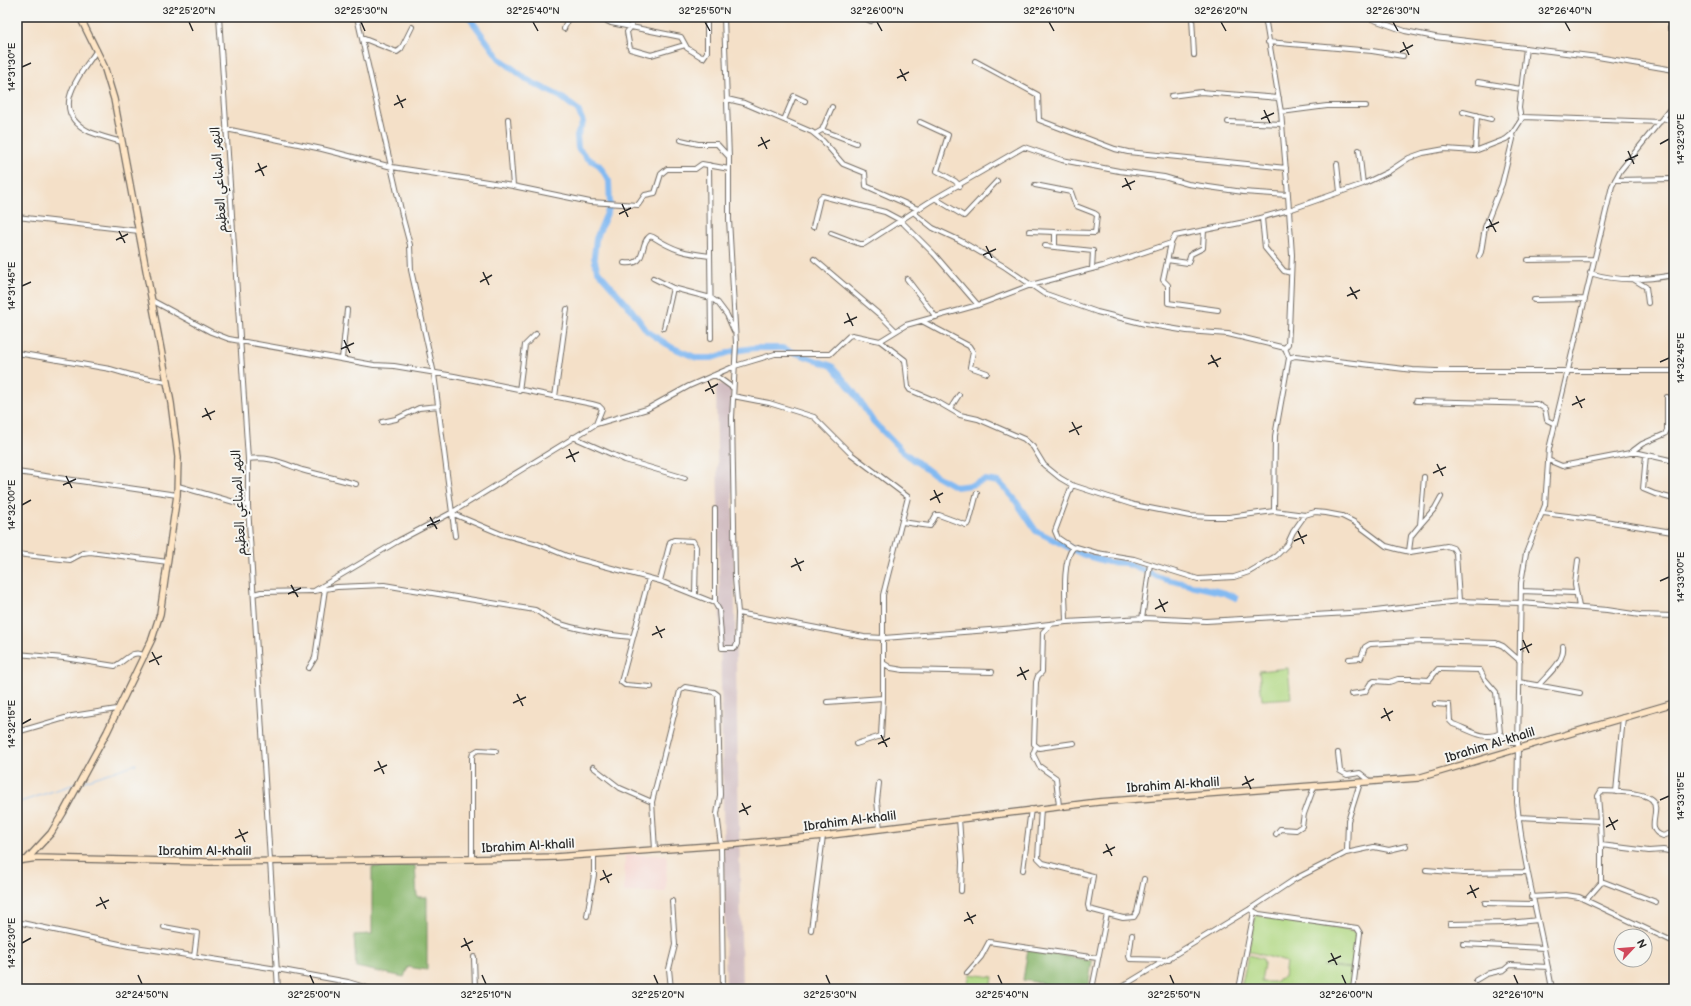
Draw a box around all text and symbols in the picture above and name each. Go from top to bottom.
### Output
text: 32°25'20"N [162,5,216,17]
text: 32°25'30"N [334,5,388,17]
text: 32°25'40"N [506,5,560,17]
text: 32°25'50"N [678,5,732,17]
text: 32°26'00"N [850,5,904,17]
text: 32°26'10"N [1023,5,1075,17]
text: 32°26'20"N [1194,5,1248,17]
text: 32°26'30"N [1366,5,1420,17]
text: 32°26'40"N [1538,5,1592,17]
text: 14°31'30"E [6,42,18,91]
text: 14°32'30"E [1675,113,1687,164]
street label: النهر الصناعي العظيم [207,126,234,234]
text: 14°31'45"E [6,261,18,310]
text: 14°32'45"E [1675,332,1687,383]
street label: النهر الصناعي العظيم [228,449,253,557]
text: 14°32'00"E [6,479,18,530]
text: 14°33'00"E [1675,551,1687,602]
text: 14°32'15"E [6,699,18,748]
street label: Ibrahim Al-khalil [1443,724,1537,766]
text: 14°33'15"E [1675,771,1687,820]
street label: Ibrahim Al-khalil [1126,774,1220,796]
street label: Ibrahim Al-khalil [803,807,897,835]
street label: Ibrahim Al-khalil [481,836,575,856]
street label: Ibrahim Al-khalil [159,843,252,859]
text: 14°32'30"E [6,917,18,968]
north arrow [1613,928,1653,968]
text: N [1634,937,1649,950]
text: 32°24'50"N [115,989,169,1001]
text: 32°25'00"N [287,989,341,1001]
text: 32°25'10"N [460,989,512,1001]
text: 32°25'20"N [631,989,685,1001]
text: 32°25'30"N [803,989,857,1001]
text: 32°25'40"N [975,989,1029,1001]
text: 32°25'50"N [1147,989,1201,1001]
text: 32°26'00"N [1319,989,1373,1001]
text: 32°26'10"N [1492,989,1544,1001]

